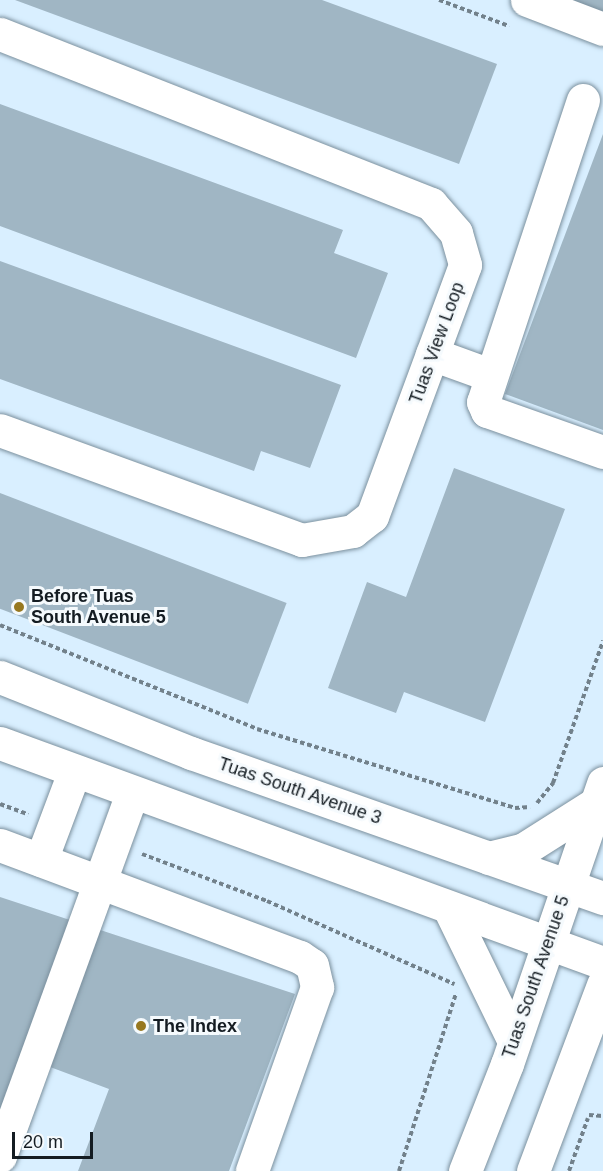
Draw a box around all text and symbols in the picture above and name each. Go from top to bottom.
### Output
street label: Tuas View Loop [405,279,469,407]
place label: Before Tuas South Avenue 5 [31,586,166,628]
marker: Before Tuas South Avenue 5 [12,600,26,614]
street label: Tuas South Avenue 3 [215,753,385,829]
street label: Tuas South Avenue 5 [498,892,574,1062]
place label: The Index [153,1015,237,1037]
marker: The Index [134,1019,148,1033]
scale bar [15,1120,96,1158]
text: 20 m [23,1132,63,1152]

